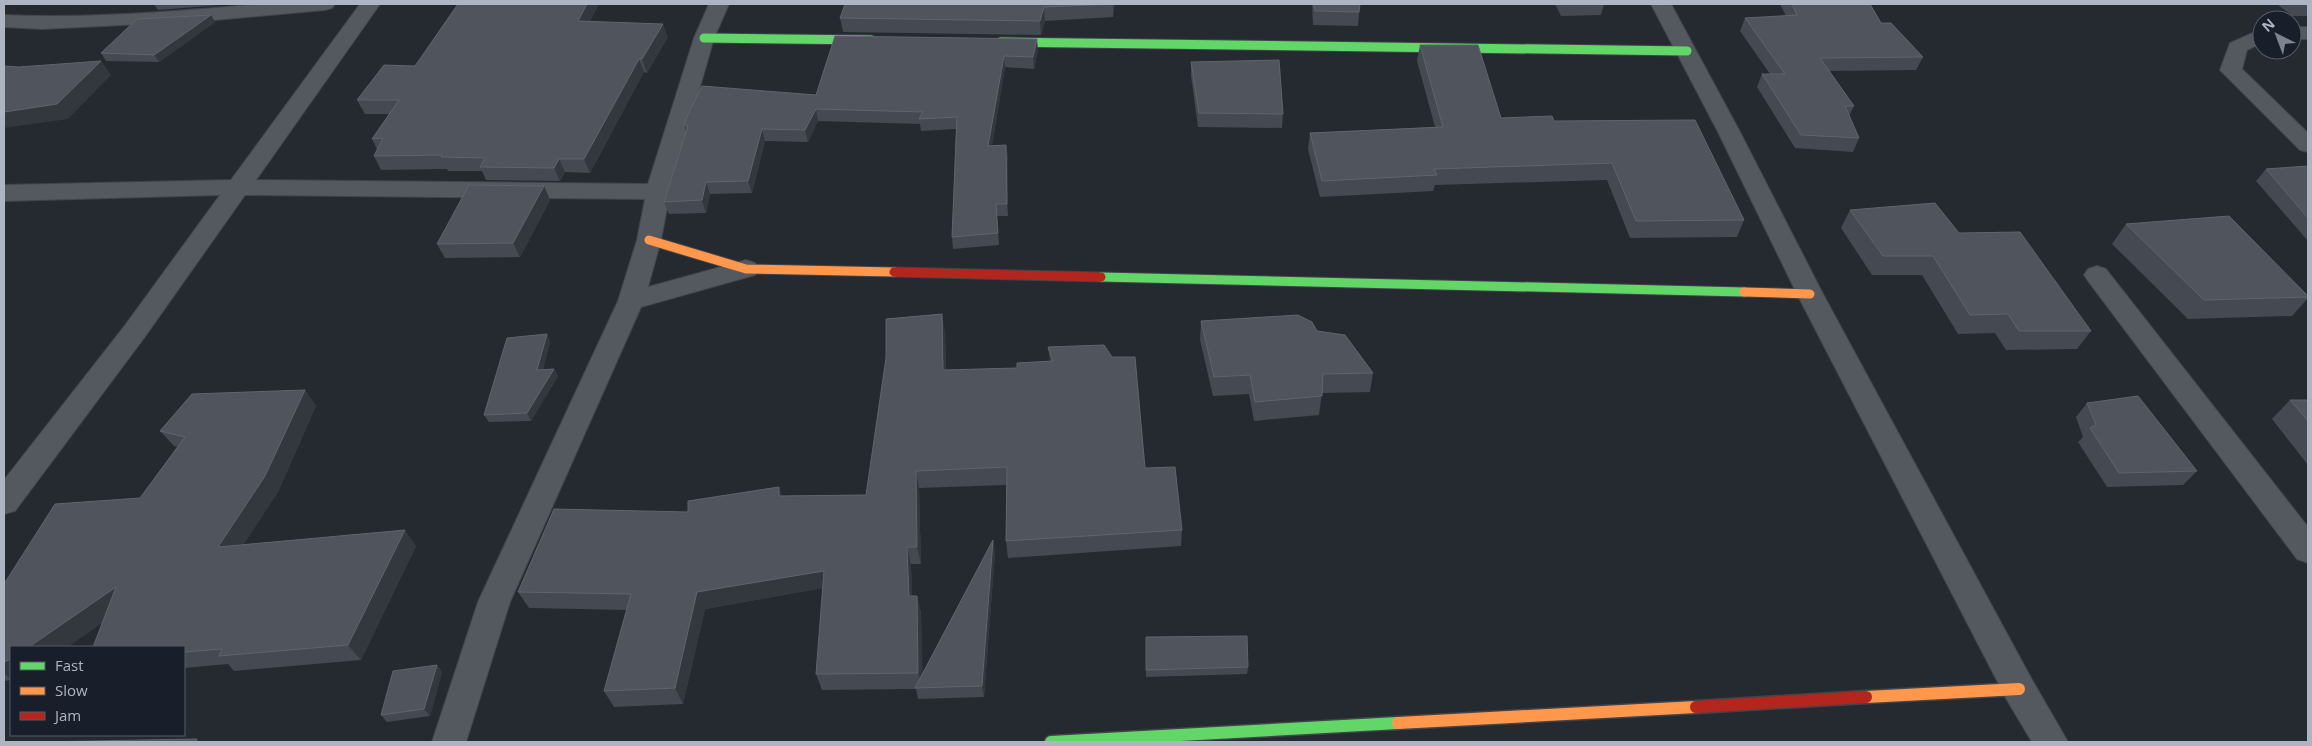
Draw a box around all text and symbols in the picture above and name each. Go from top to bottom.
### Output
north arrow [2252,10,2302,60]
text: N [2257,14,2279,36]
legend [10,646,185,736]
text: Fast [55,655,84,675]
text: Slow [55,680,88,700]
text: Jam [53,705,81,725]

